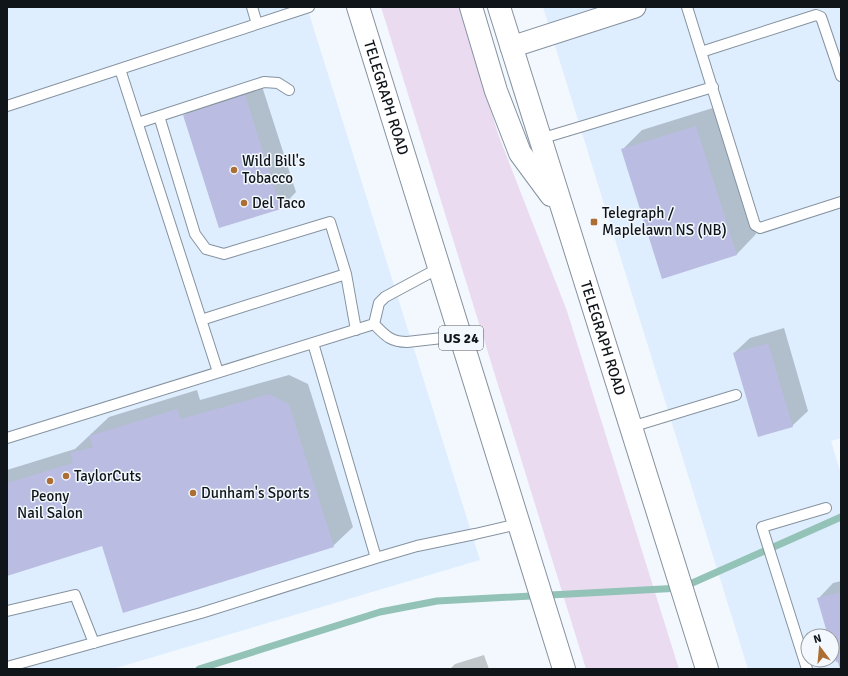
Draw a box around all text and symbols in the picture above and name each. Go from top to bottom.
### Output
street label: TELEGRAPH ROAD [360,38,413,157]
place label: Wild Bill's Tobacco [242,152,306,187]
marker: Wild Bill's Tobacco [229,165,239,175]
place label: Del Taco [252,194,306,212]
marker: Del Taco [239,198,249,208]
place label: Telegraph / Maplelawn NS (NB) [602,204,727,239]
marker: Telegraph / Maplelawn NS (NB) [589,217,599,227]
street label: TELEGRAPH ROAD [577,279,629,398]
road number: US 24 [439,326,483,350]
place label: TaylorCuts [74,467,142,485]
marker: TaylorCuts [61,471,71,481]
marker: Peony Nail Salon [45,476,55,486]
place label: Dunham's Sports [201,484,310,502]
place label: Peony Nail Salon [17,487,83,522]
marker: Dunham's Sports [188,488,198,498]
north arrow [800,628,840,668]
text: N [812,632,823,646]

